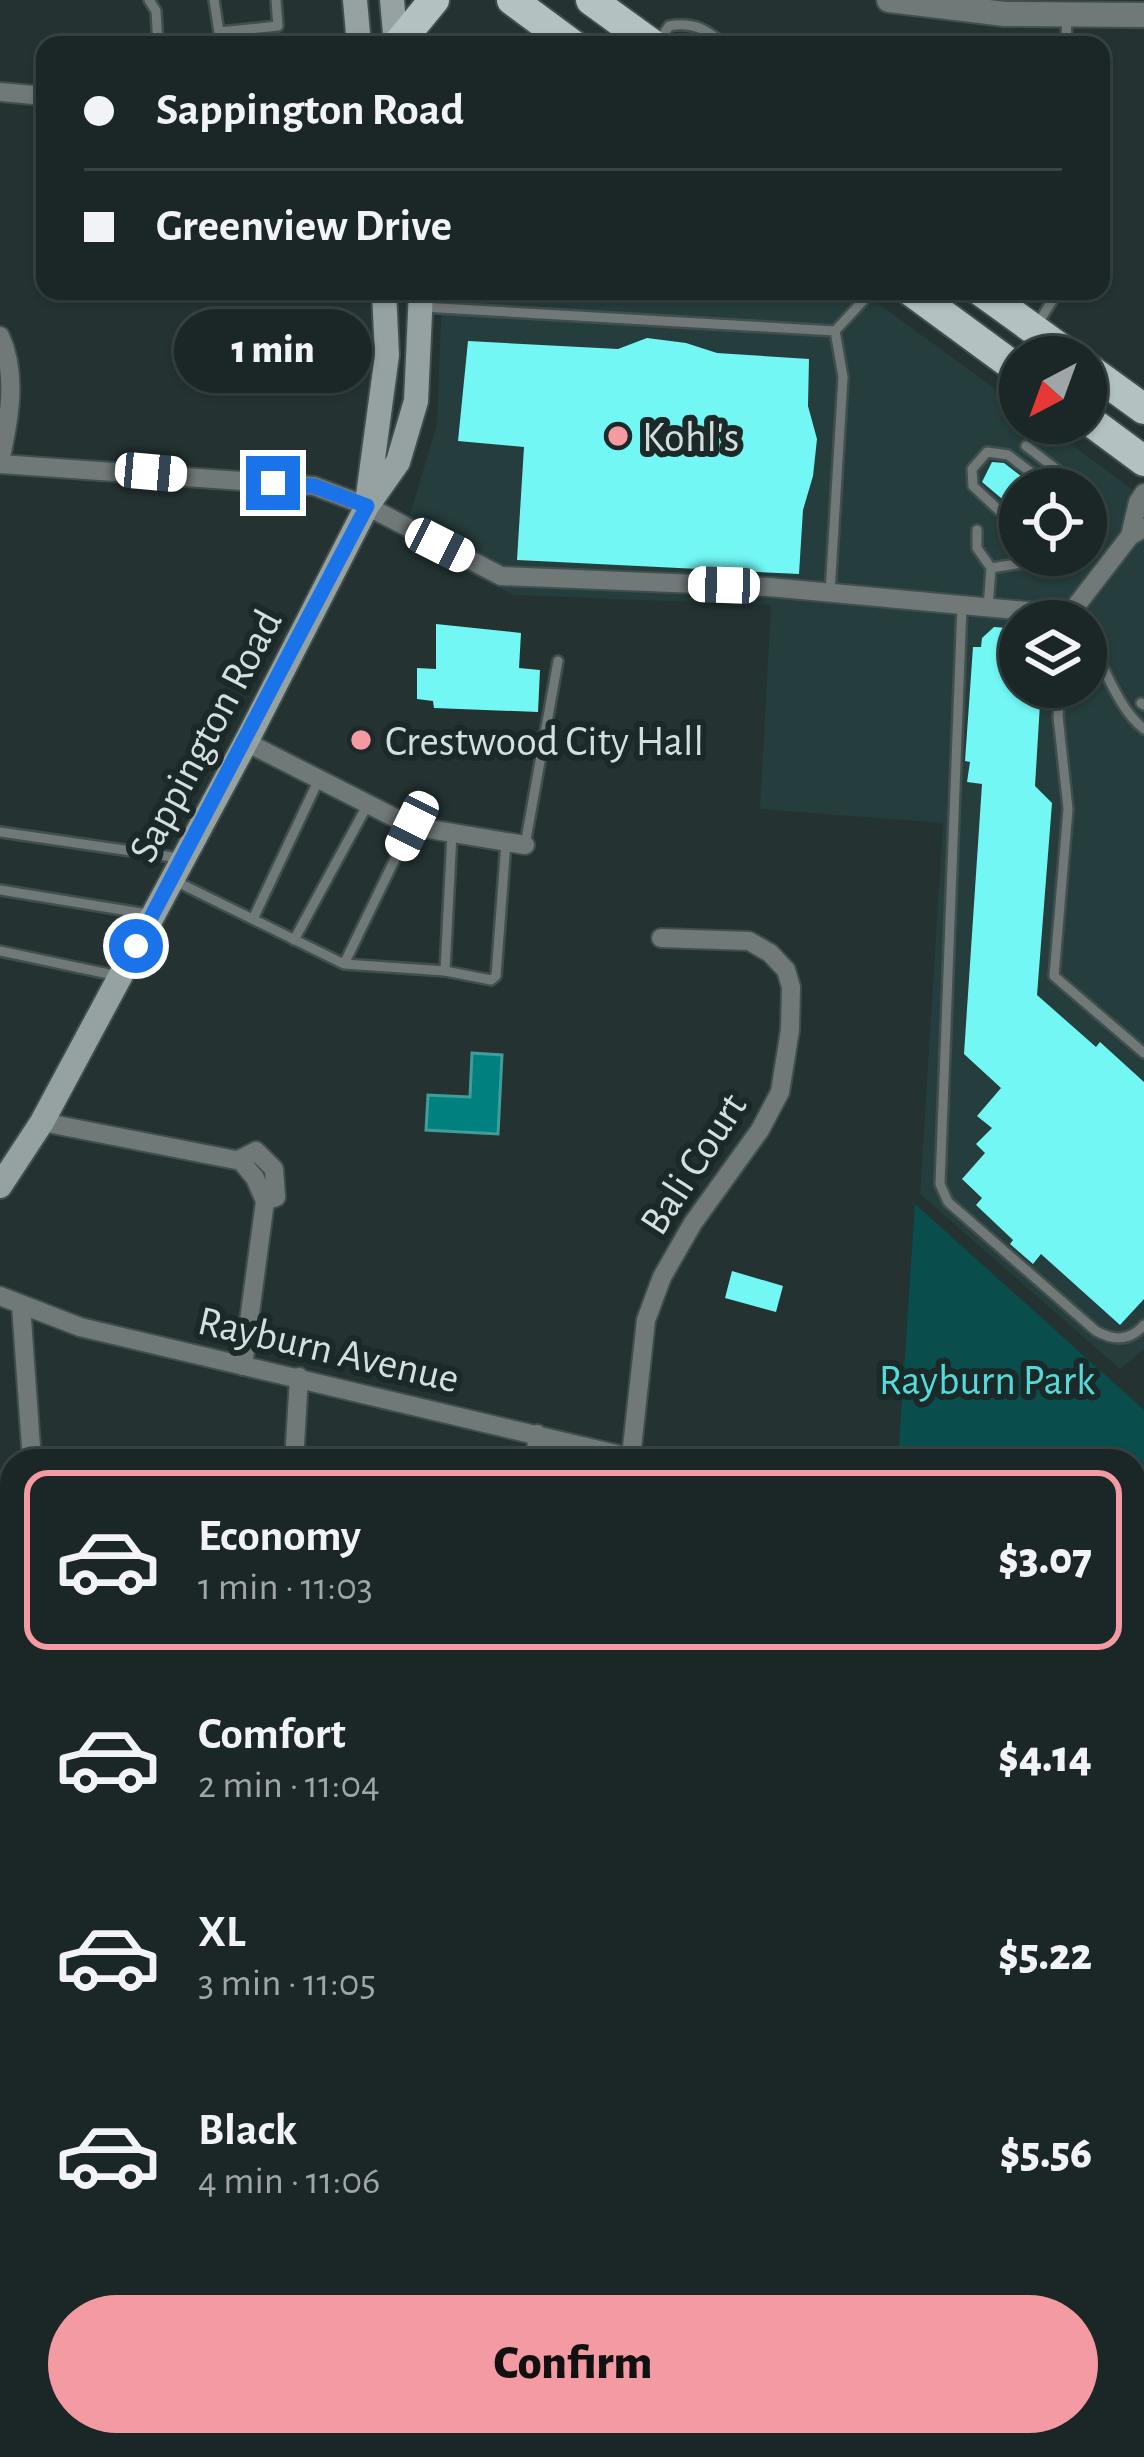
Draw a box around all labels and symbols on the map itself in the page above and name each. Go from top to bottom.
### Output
callout: 1 min [174,309,372,393]
north arrow [999,336,1107,444]
place label: Kohl's [642,417,739,459]
marker: Kohl's [605,423,631,449]
car [114,451,188,493]
route end [246,456,300,510]
car [400,513,480,577]
car [687,566,761,604]
street label: Sappington Road [122,603,290,869]
place label: Crestwood City Hall [385,721,704,763]
marker: Crestwood City Hall [348,727,374,753]
car [380,786,444,866]
route start [109,919,163,973]
street label: Bali Court [633,1086,755,1242]
street label: Rayburn Avenue [194,1300,463,1400]
park label: Rayburn Park [879,1360,1095,1402]

